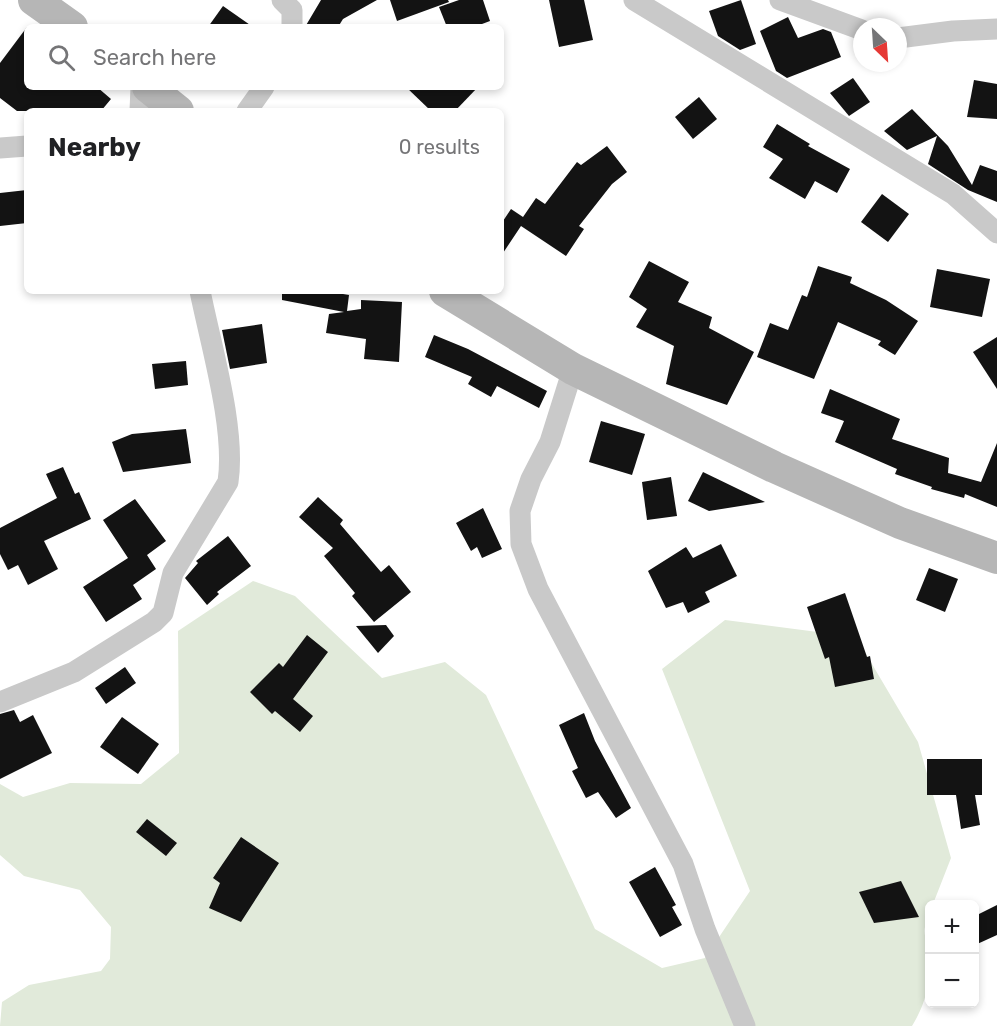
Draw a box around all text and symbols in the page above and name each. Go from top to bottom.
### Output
north arrow [853,18,907,72]
search box [24,24,504,90]
icon: search [45,41,78,74]
text: Search here [93,44,216,71]
text: Nearby [48,132,141,163]
text: 0 results [399,135,480,159]
map controls [925,900,979,1008]
button: + [925,900,979,954]
button: − [925,954,979,1008]

